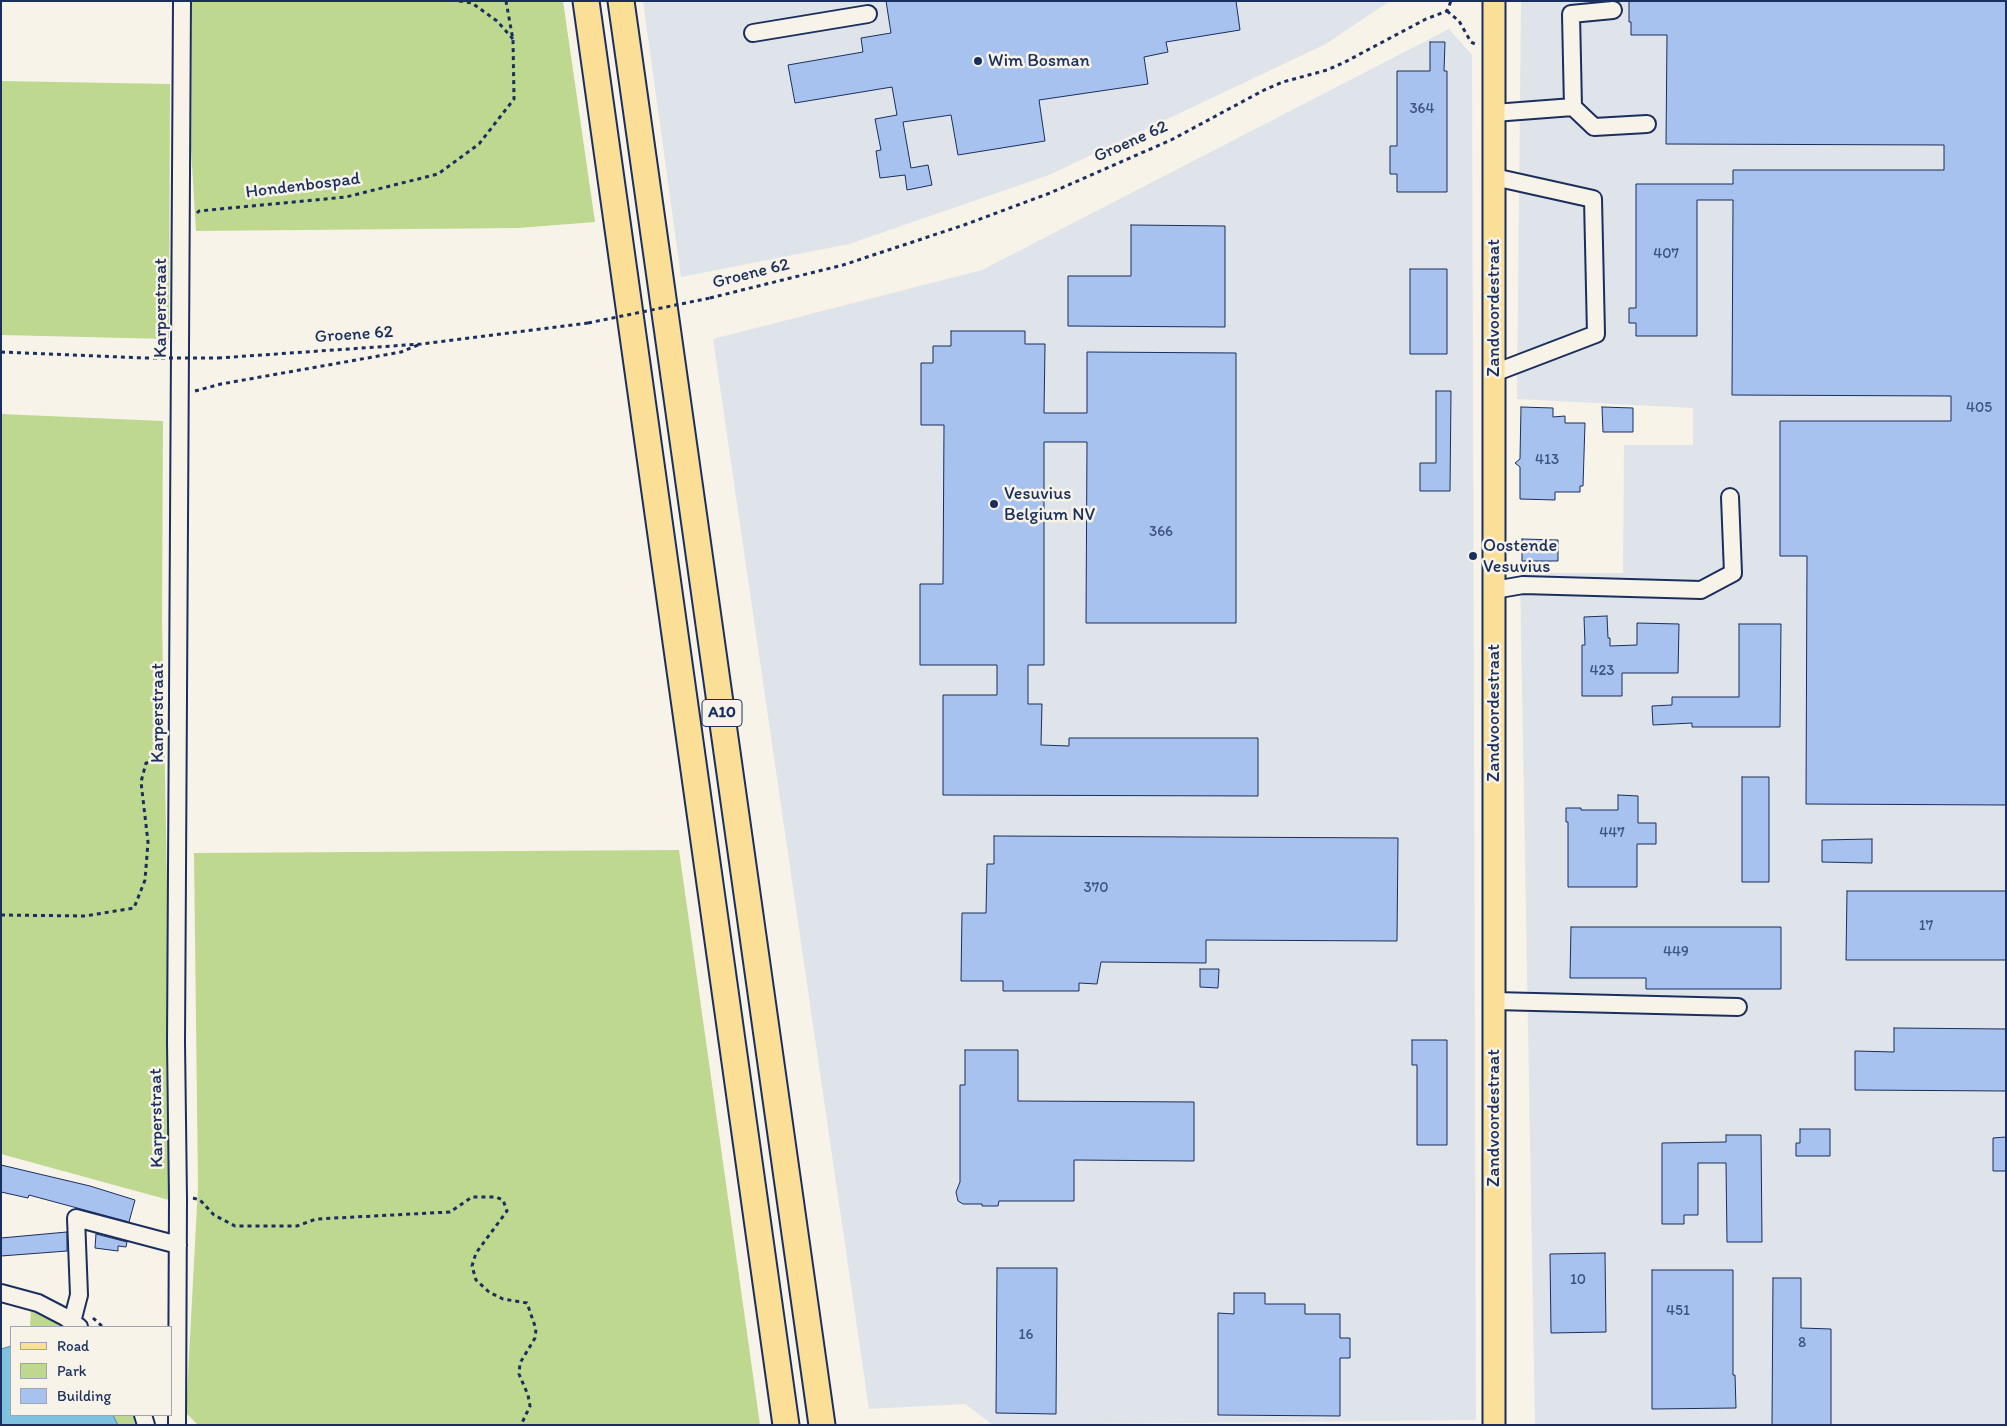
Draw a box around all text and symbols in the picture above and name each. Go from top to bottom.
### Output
place label: Wim Bosman [988,50,1090,72]
marker: Wim Bosman [972,55,984,67]
house number: 364 [1409,100,1435,118]
street label: Groene 62 [1091,116,1171,168]
street label: Hondenbospad [244,168,362,204]
street label: Zandvoordestraat [1483,239,1505,377]
house number: 407 [1653,245,1679,263]
street label: Groene 62 [710,254,792,294]
street label: Karperstraat [150,258,172,358]
street label: Groene 62 [314,321,394,349]
house number: 405 [1966,399,1992,417]
house number: 413 [1535,451,1559,469]
place label: Vesuvius Belgium NV [1004,483,1095,526]
marker: Vesuvius Belgium NV [988,498,1000,510]
house number: 366 [1149,523,1173,541]
place label: Oostende Vesuvius [1483,535,1557,578]
marker: Oostende Vesuvius [1467,550,1479,562]
street label: Zandvoordestraat [1483,644,1505,782]
house number: 423 [1589,662,1615,680]
street label: Karperstraat [147,663,169,763]
road number: A10 [702,700,742,726]
house number: 447 [1599,824,1625,842]
house number: 370 [1084,879,1108,897]
house number: 17 [1919,917,1933,935]
house number: 449 [1663,943,1689,961]
street label: Zandvoordestraat [1483,1049,1505,1187]
street label: Karperstraat [145,1068,169,1168]
house number: 10 [1570,1271,1586,1289]
house number: 451 [1666,1302,1690,1320]
legend [10,1326,172,1416]
house number: 16 [1019,1326,1033,1344]
house number: 8 [1798,1334,1806,1352]
text: Road [57,1337,89,1355]
text: Park [57,1362,87,1380]
text: Building [57,1387,111,1405]

